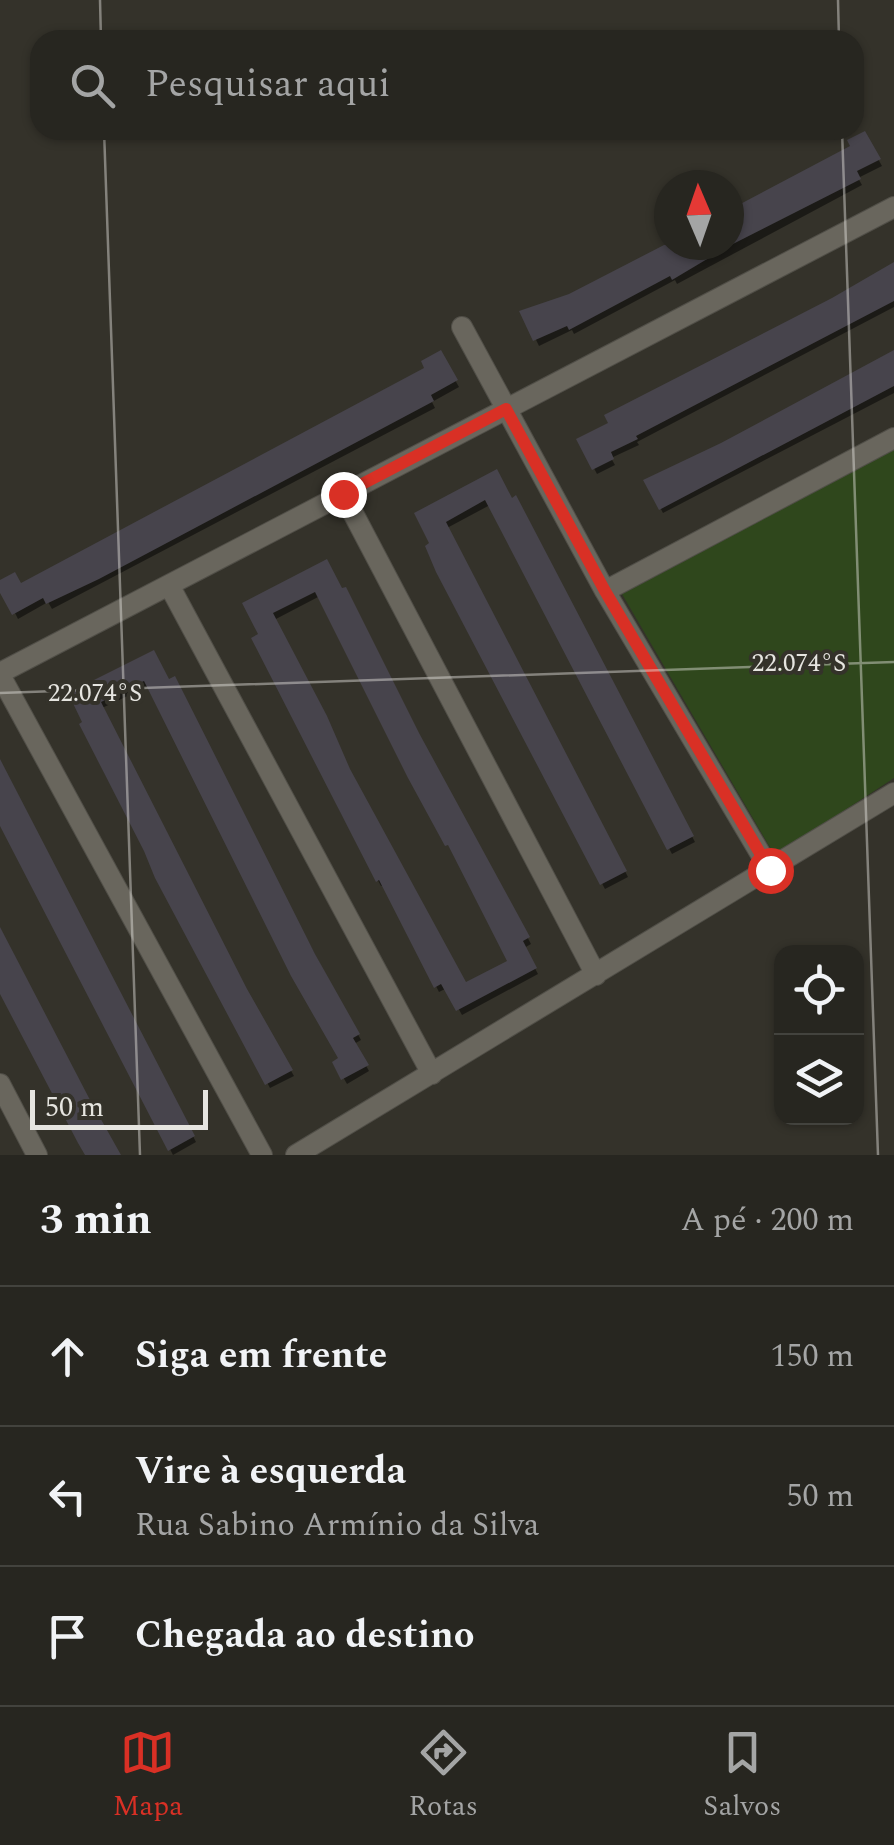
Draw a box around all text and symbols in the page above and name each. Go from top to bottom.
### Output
search box [30,30,864,140]
text: Pesquisar aqui [145,56,390,114]
icon: search [65,58,120,113]
north arrow [654,170,744,260]
route end [321,472,367,518]
text: 22.074°S [752,645,846,683]
text: 22.074°S [48,675,142,713]
route start [748,848,794,894]
map controls [774,945,864,1125]
button: locate [774,945,864,1035]
button: layers [774,1035,864,1125]
scale bar [30,1085,208,1130]
text: 50 m [45,1086,104,1129]
text: 3 min [40,1189,152,1252]
text: A pé · 200 m [681,1196,854,1245]
text: Siga em frente [135,1327,387,1385]
icon: ahead [40,1329,95,1384]
text: 150 m [770,1332,854,1381]
text: Vire à esquerda [135,1443,406,1501]
icon: left [40,1469,95,1524]
text: 50 m [786,1472,854,1521]
text: Rua Sabino Armínio da Silva [135,1501,540,1550]
text: Chegada ao destino [135,1607,474,1665]
icon: arrive [40,1609,95,1664]
tab: Mapa [113,1725,183,1828]
tab: Rotas [409,1725,478,1828]
tab: Salvos [703,1725,781,1828]

